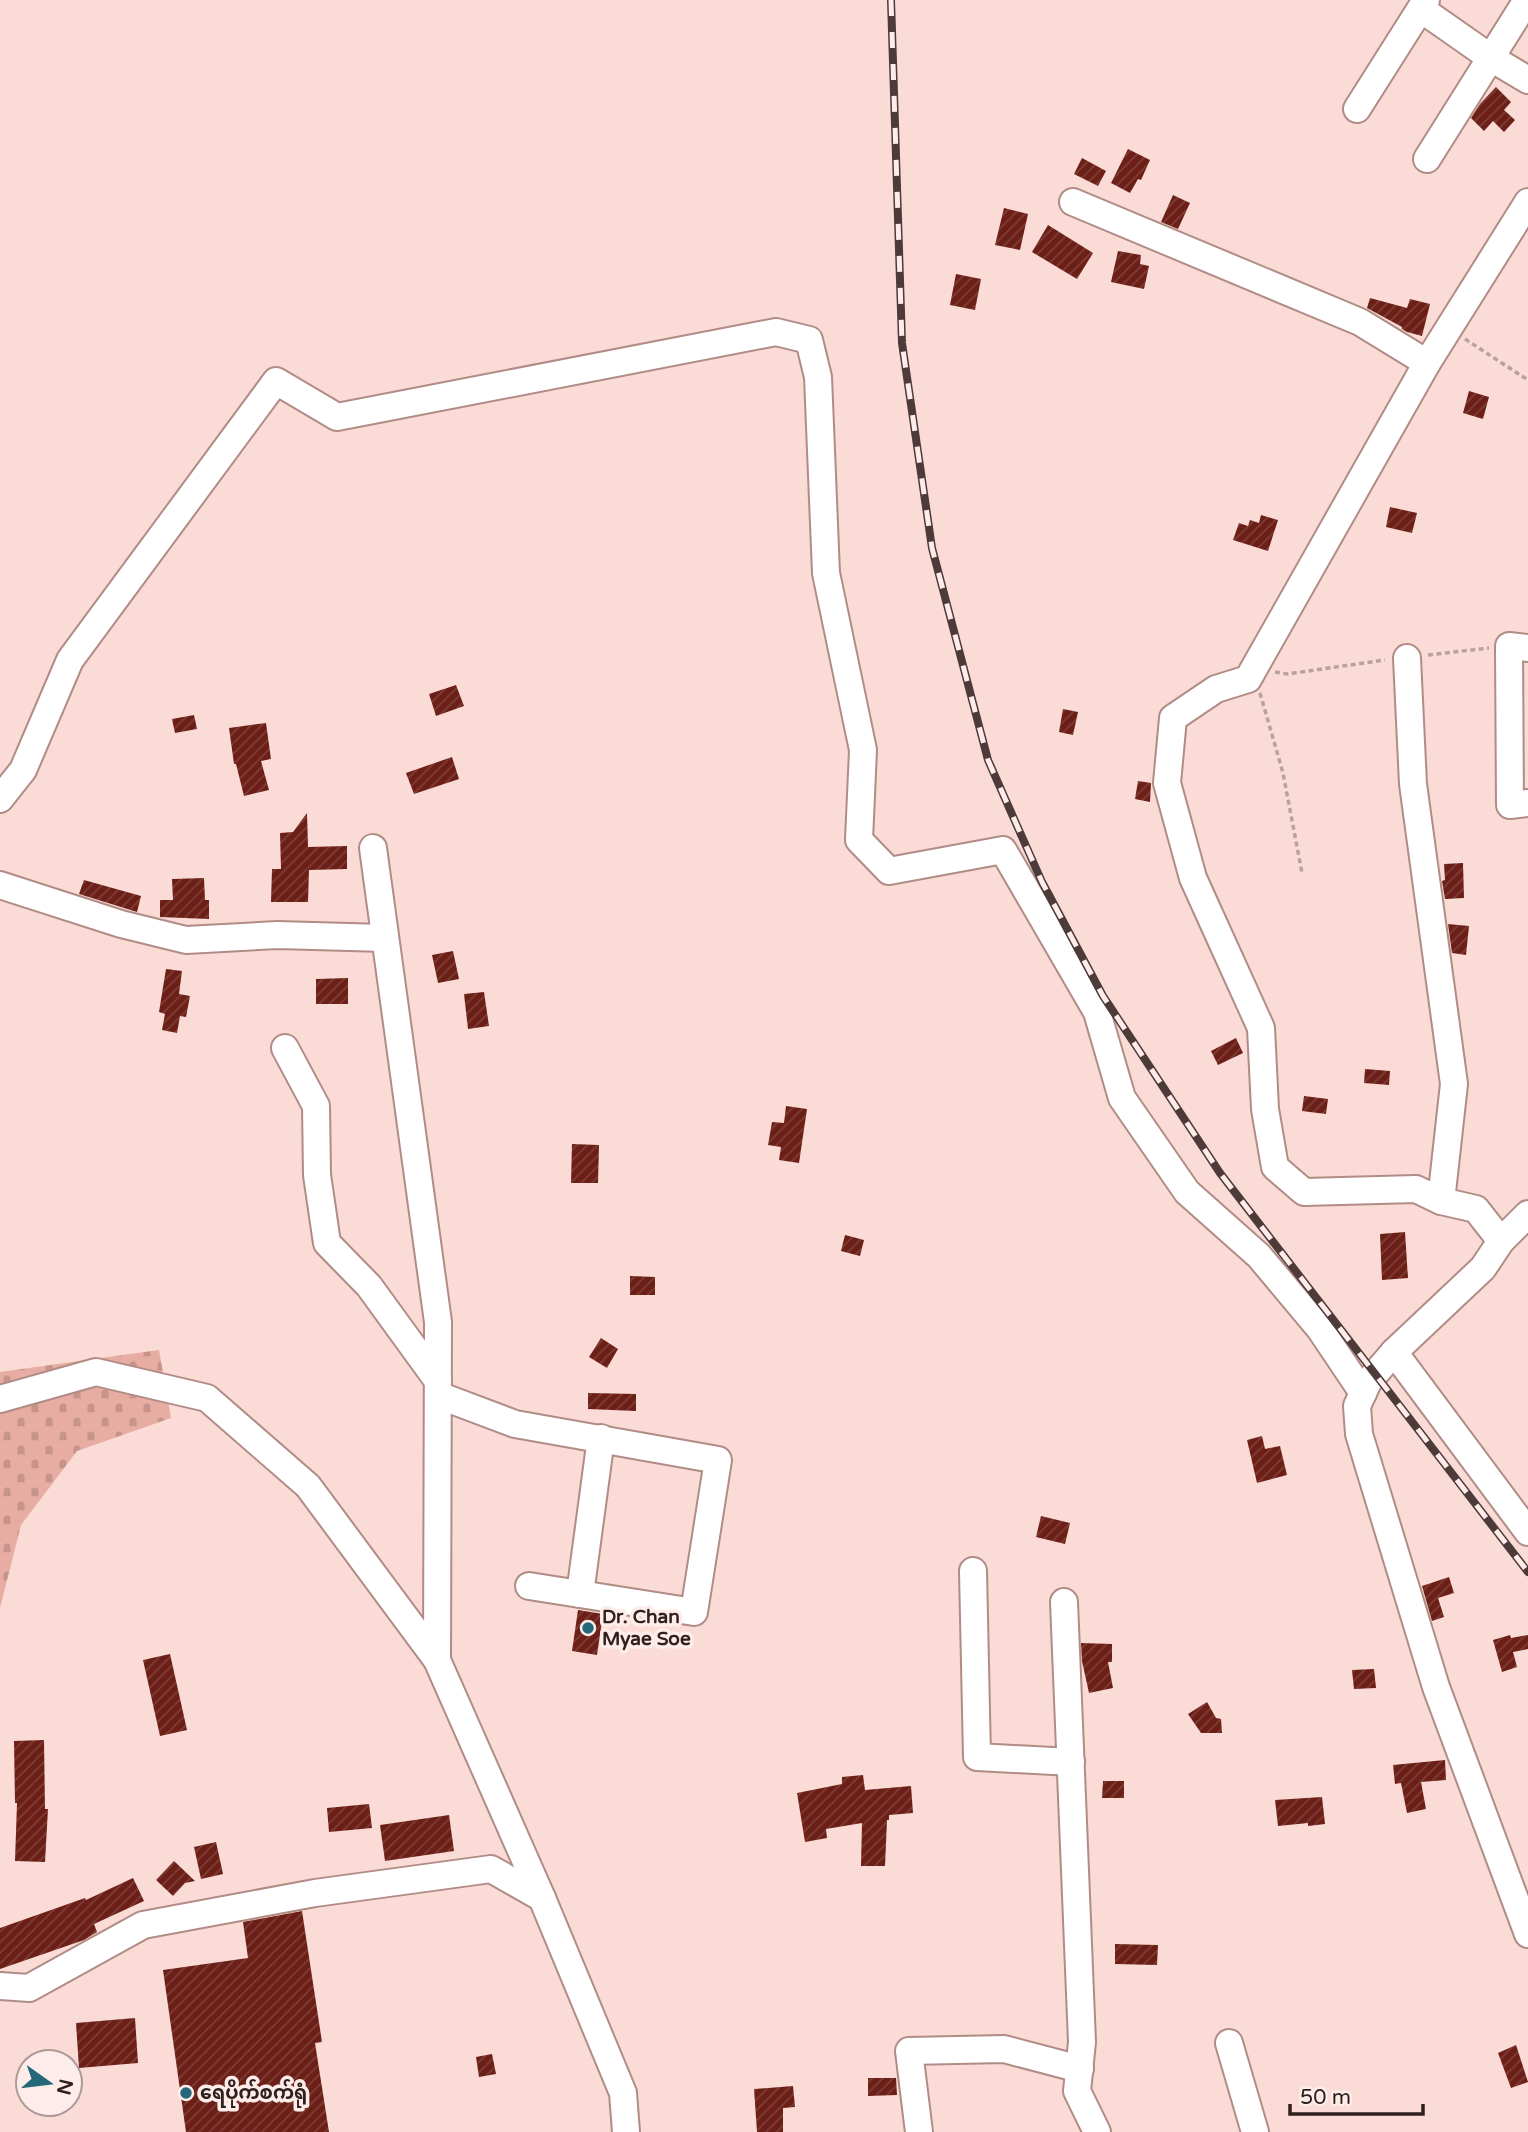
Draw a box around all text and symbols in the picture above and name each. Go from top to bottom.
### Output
place label: Dr. Chan Myae Soe [602,1606,691,1651]
marker: Dr. Chan Myae Soe [580,1620,596,1636]
north arrow [14,2048,84,2118]
scale bar [1290,2072,1423,2116]
text: N [52,2077,77,2097]
place label: ရေပိုက်စက်ရုံ [200,2079,307,2108]
marker: ရေပိုက်စက်ရုံ [178,2085,194,2101]
text: 50 m [1300,2085,1351,2110]

